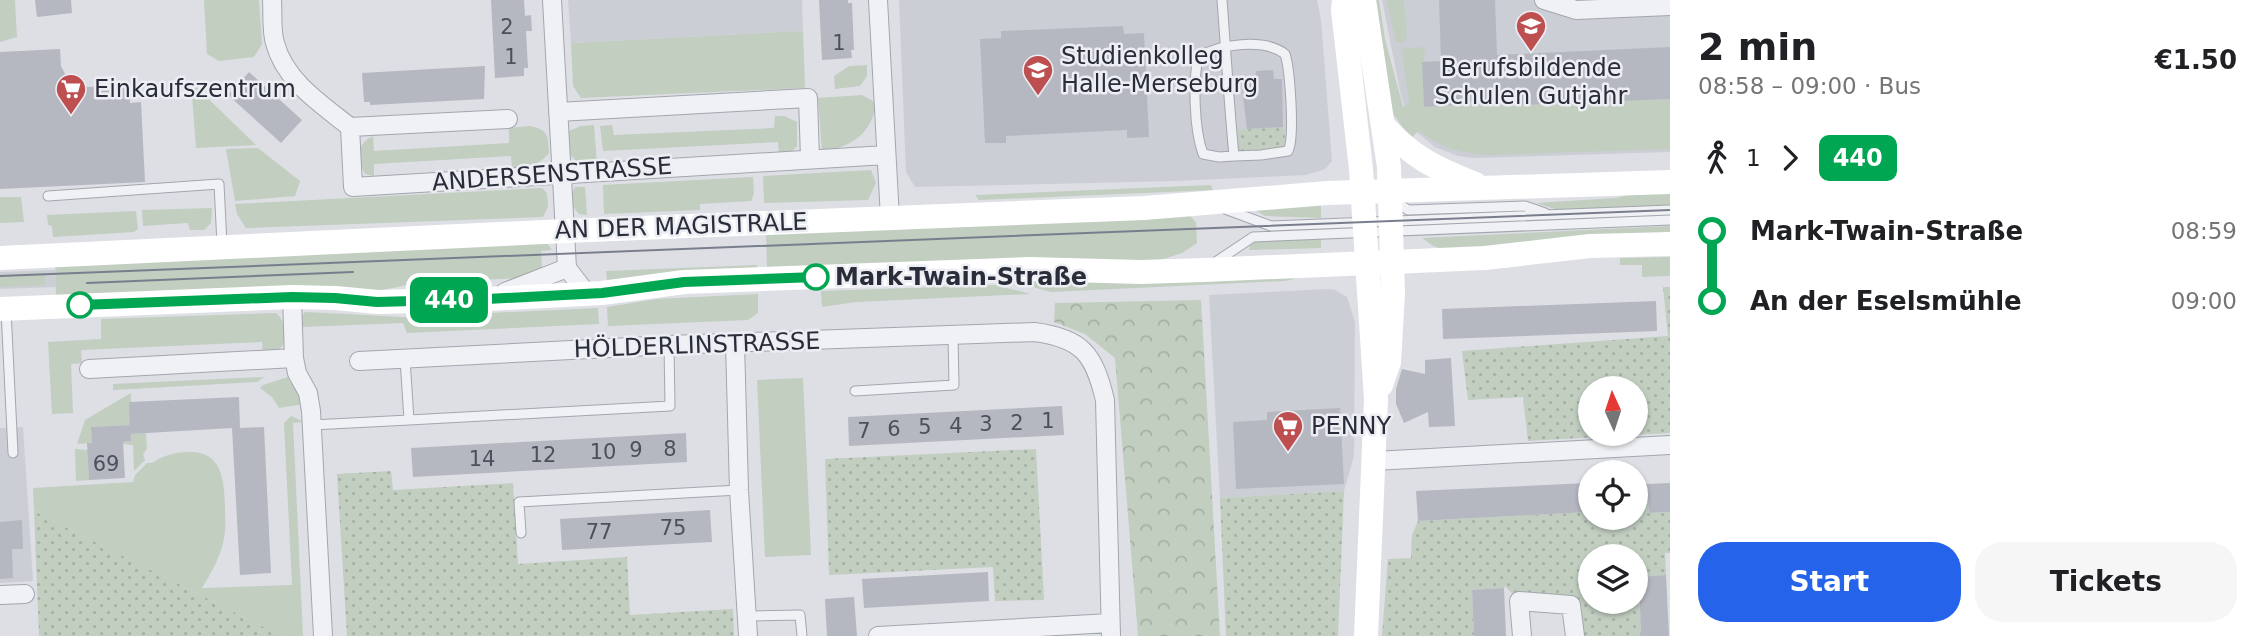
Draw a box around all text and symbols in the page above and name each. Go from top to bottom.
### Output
school or university icon: Berufsbildende Schulen Gutjahr [1514,9,1548,53]
house number: 2 [500,15,514,39]
text: 2 min [1698,25,1817,69]
house number: 1 [832,31,846,55]
place label: Studienkolleg Halle-Merseburg [1061,42,1258,98]
house number: 1 [504,45,518,69]
text: €1.50 [2155,45,2237,75]
school or university icon: Studienkolleg Halle-Merseburg [1021,53,1055,97]
place label: Berufsbildende Schulen Gutjahr [1435,54,1628,110]
supermarket icon: Einkaufszentrum [54,72,88,116]
text: 08:58 – 09:00 · Bus [1698,73,1921,99]
place label: Einkaufszentrum [94,75,296,103]
icon: walk [1698,139,1736,177]
icon: forward [1771,139,1809,177]
text: 440 [1833,144,1883,172]
text: 1 [1746,145,1761,171]
street label: ANDERSENSTRASSE [431,152,673,196]
street label: AN DER MAGISTRALE [554,208,808,244]
text: Mark-Twain-Straße [1750,216,2023,246]
text: 08:59 [2171,218,2237,244]
place label: Mark-Twain-Straße [835,263,1087,291]
marker: Mark-Twain-Straße [803,264,829,290]
line badge: 440 [409,277,489,323]
text: 440 [424,286,474,314]
text: An der Eselsmühle [1750,286,2022,316]
text: 09:00 [2171,288,2237,314]
unlabelled marker [67,292,93,318]
street label: HÖLDERLINSTRASSE [573,326,821,363]
north arrow [1578,376,1648,446]
map controls [1578,376,1648,614]
house number: 1 [1041,409,1055,433]
supermarket icon: PENNY [1271,409,1305,453]
house number: 2 [1010,411,1024,435]
house number: 3 [979,412,993,436]
place label: PENNY [1311,412,1392,440]
house number: 4 [949,414,963,438]
house number: 5 [918,415,932,439]
house number: 6 [887,417,901,441]
house number: 7 [857,419,871,443]
house number: 8 [663,437,677,461]
house number: 9 [629,438,643,462]
house number: 10 [590,440,616,464]
house number: 12 [530,443,556,467]
house number: 14 [469,447,495,471]
house number: 69 [93,452,119,476]
button: locate [1578,460,1648,530]
house number: 75 [660,516,686,540]
house number: 77 [586,520,612,544]
button: Start [1698,542,1961,622]
button: Tickets [1975,542,2237,622]
button: layers [1578,544,1648,614]

